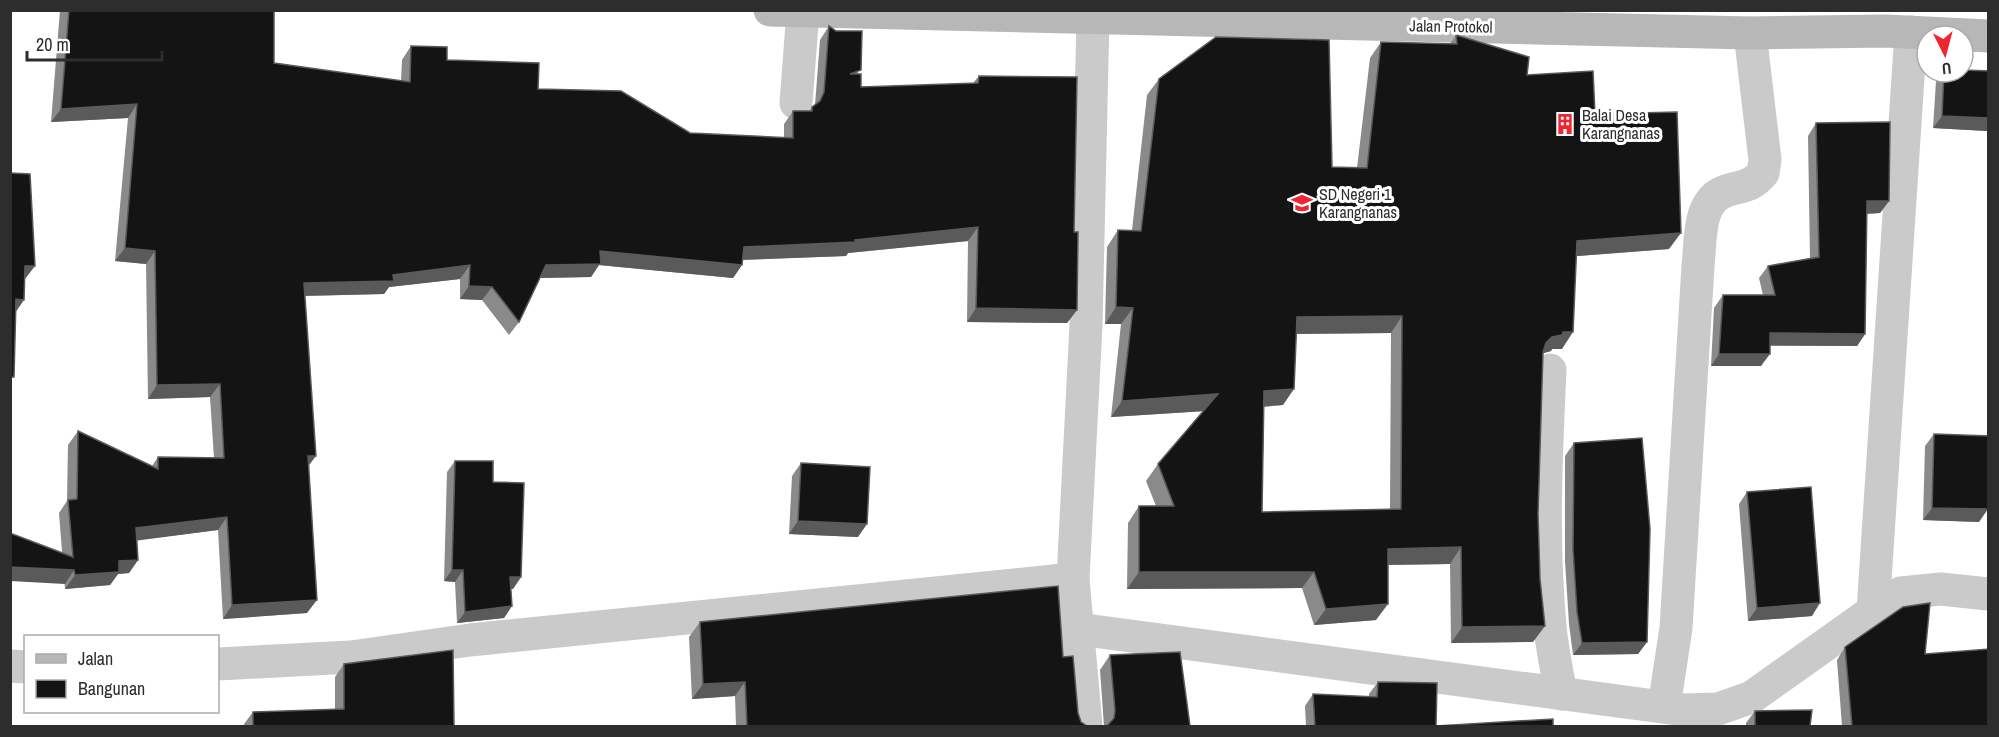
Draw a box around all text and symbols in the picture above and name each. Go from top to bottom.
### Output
street label: Jalan Protokol [1409,14,1493,38]
scale bar [27,24,162,62]
north arrow [1915,24,1975,84]
text: 20 m [36,32,69,57]
text: U [1941,57,1952,80]
place label: Balai Desa Karangnanas [1582,104,1660,144]
building icon: Balai Desa Karangnanas [1553,112,1577,136]
place label: SD Negeri 1 Karangnanas [1319,183,1397,223]
school or university icon: SD Negeri 1 Karangnanas [1290,191,1314,215]
legend [24,635,219,713]
text: Jalan [78,646,113,671]
text: Bangunan [78,676,145,701]

